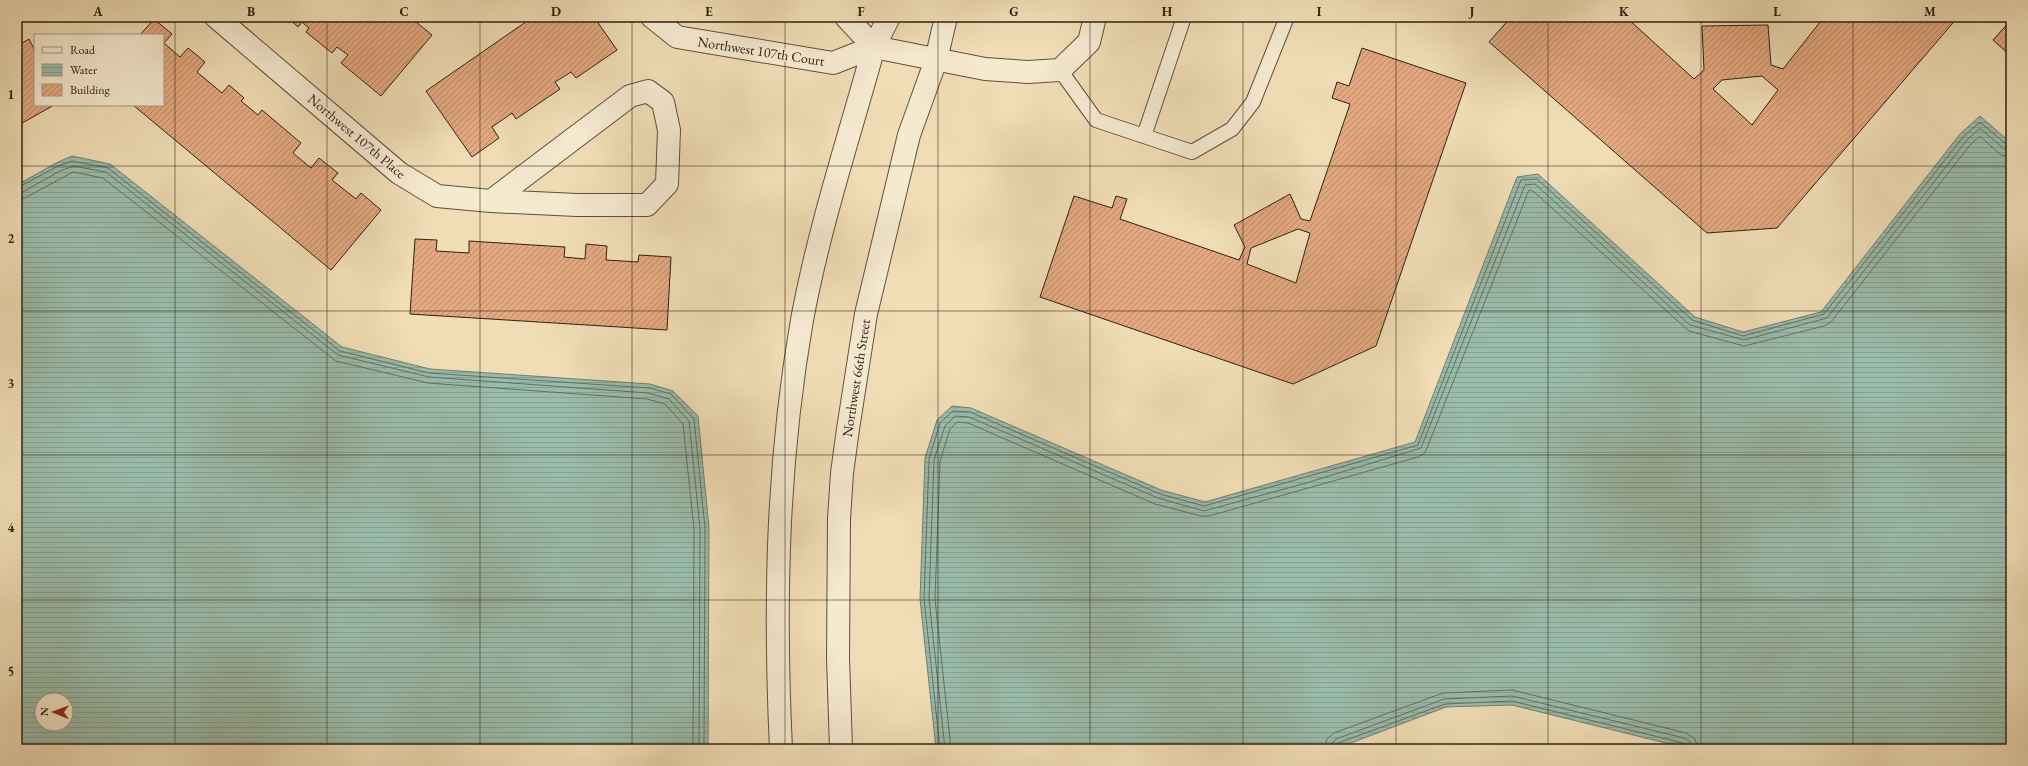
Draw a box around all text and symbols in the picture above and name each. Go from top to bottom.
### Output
text: A [92,3,103,20]
text: B [247,3,255,20]
text: C [399,3,409,20]
text: D [551,3,561,20]
text: E [705,3,713,20]
text: F [857,3,865,20]
text: G [1009,3,1019,20]
text: H [1162,3,1173,20]
text: I [1317,3,1322,20]
text: J [1468,3,1475,20]
text: K [1619,3,1630,20]
text: L [1773,3,1781,20]
text: M [1924,3,1936,20]
street label: Northwest 107th Court [696,32,826,70]
legend [34,34,164,106]
text: Road [70,42,96,58]
text: Water [70,62,97,78]
text: Building [70,82,111,98]
text: 1 [8,86,15,103]
street label: Northwest 107th Place [304,90,410,183]
text: 2 [8,230,15,247]
street label: Northwest 66th Street [838,317,874,438]
text: 3 [8,375,15,392]
text: 4 [8,519,15,536]
text: 5 [8,663,14,680]
north arrow [34,692,74,732]
text: N [37,707,51,716]

